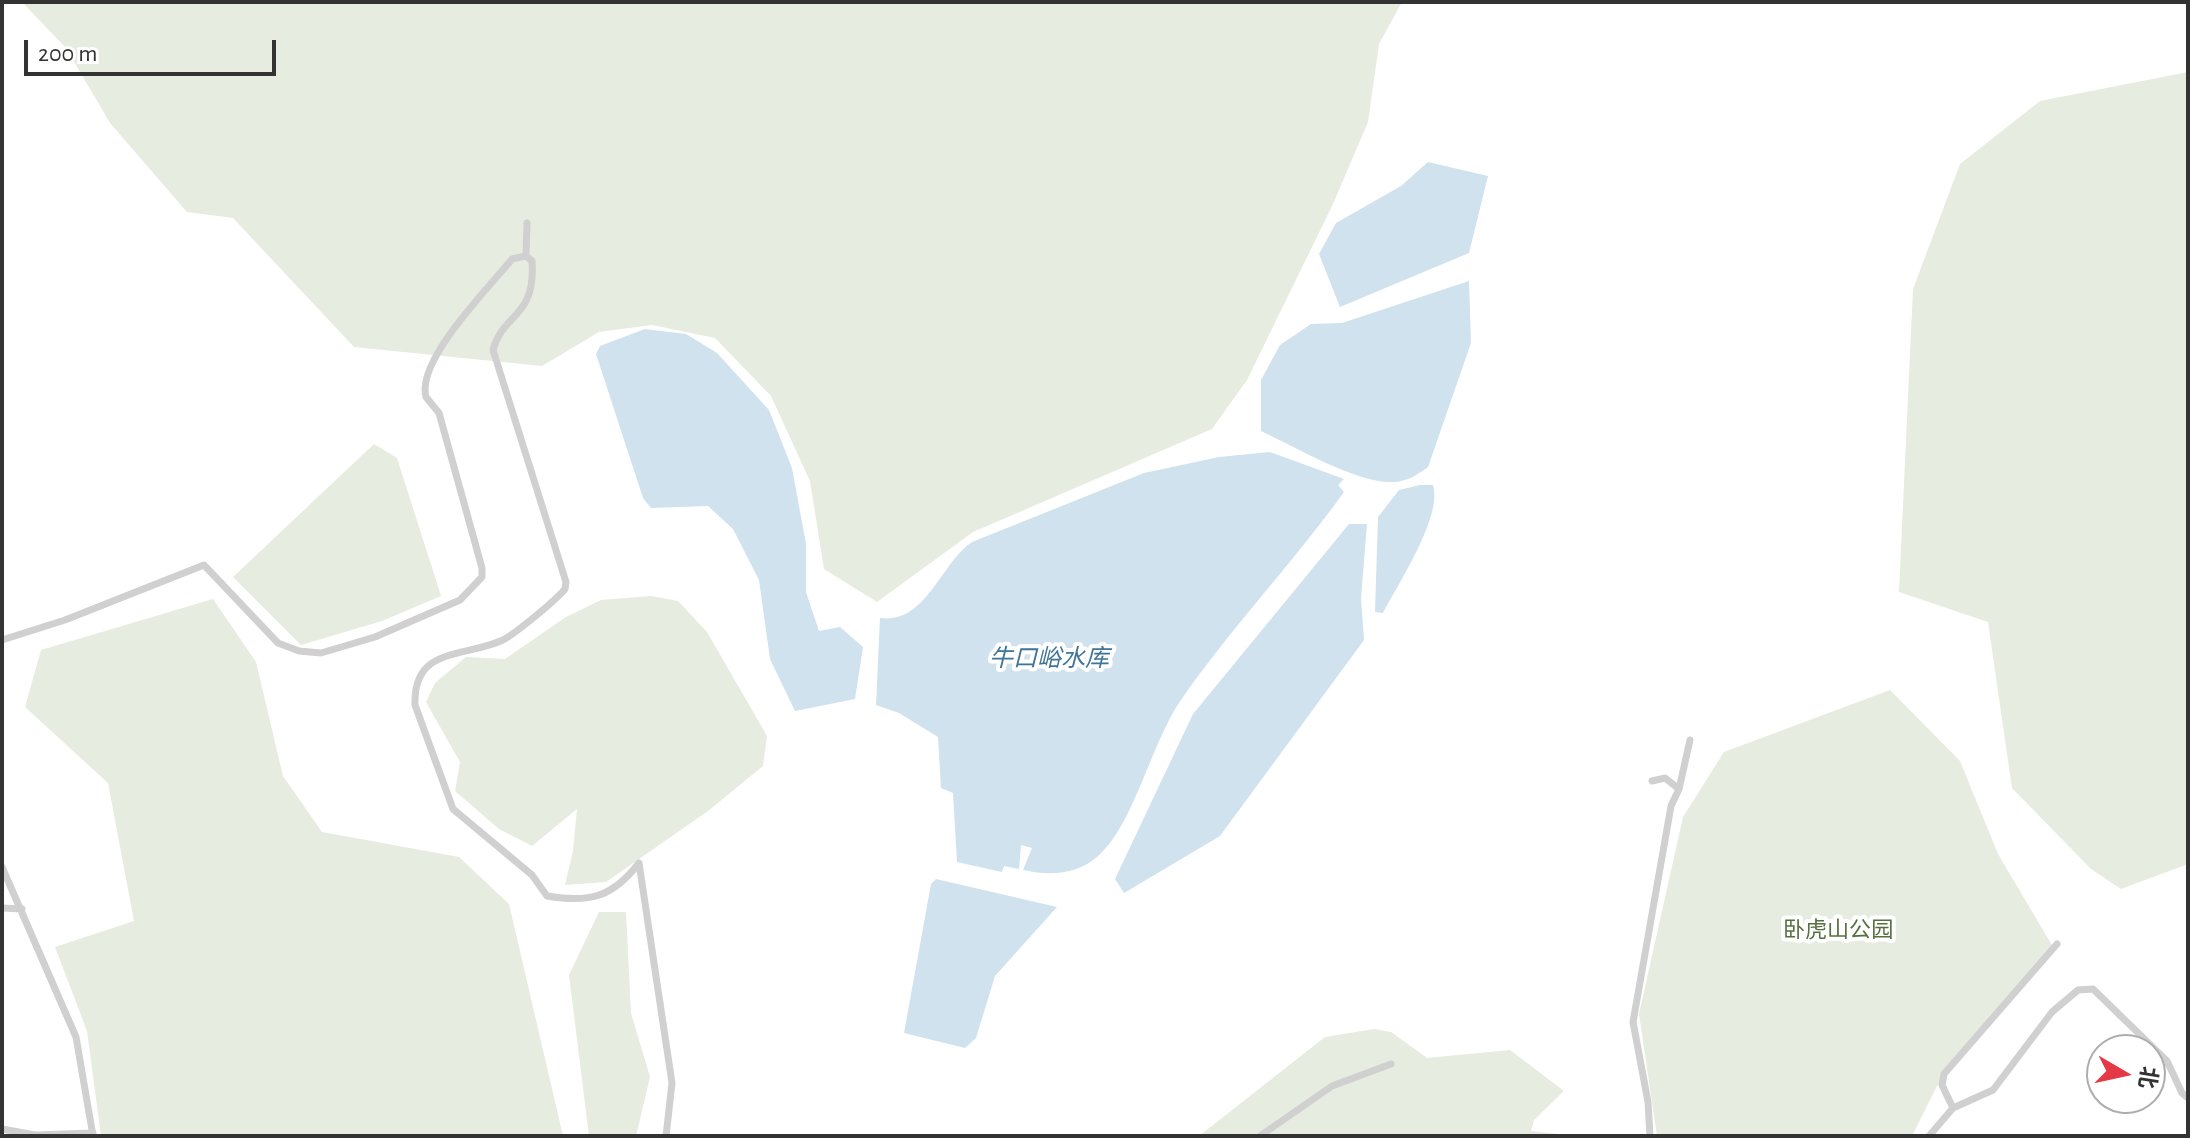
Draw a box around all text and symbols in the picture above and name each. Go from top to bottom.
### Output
scale bar [28,24,280,74]
text: 200 m [38,42,97,66]
water label: 牛口峪水库 [989,645,1109,673]
park label: 卧虎山公园 [1783,917,1893,943]
north arrow [2086,1034,2166,1114]
text: 北 [2135,1065,2160,1090]

